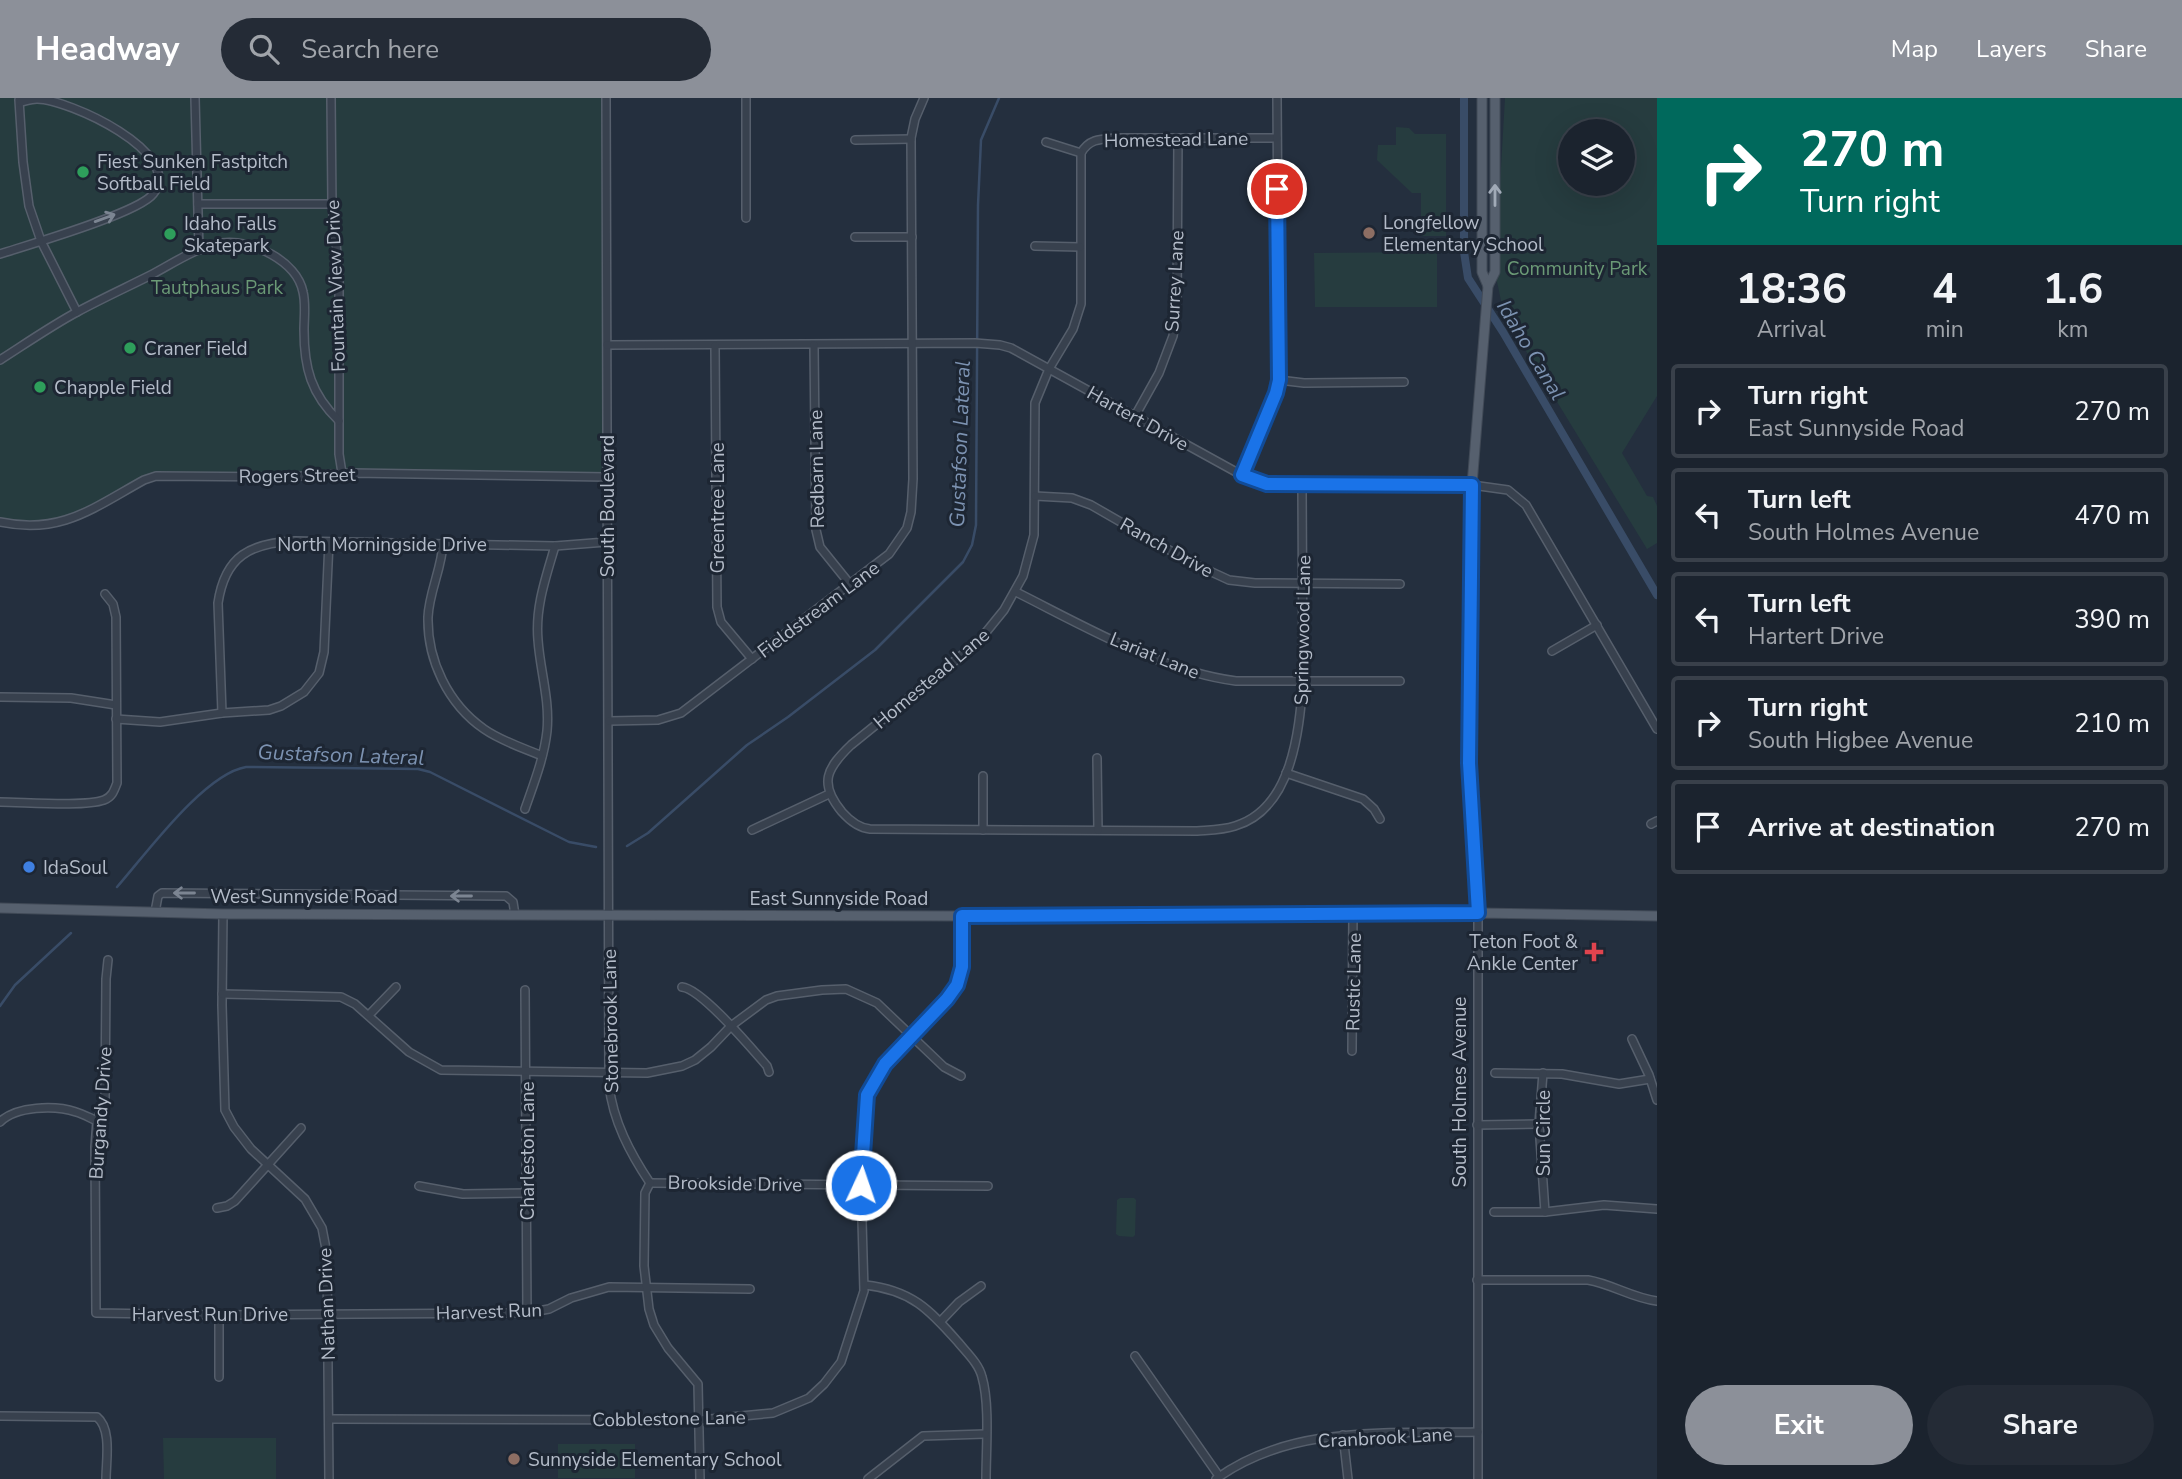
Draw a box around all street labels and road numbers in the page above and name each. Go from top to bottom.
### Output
street label: Homestead Lane [1104,126,1248,154]
street label: Fountain View Drive [320,199,352,373]
street label: Surrey Lane [1159,230,1191,333]
street label: Hartert Drive [1082,380,1193,457]
street label: Redbarn Lane [803,409,831,528]
street label: South Boulevard [595,435,621,577]
street label: Greentree Lane [705,442,731,574]
street label: Rogers Street [238,462,356,490]
street label: Ranch Drive [1115,512,1218,584]
street label: North Morningside Drive [277,532,487,558]
street label: Fieldstream Lane [752,555,885,664]
street label: Springwood Lane [1289,555,1317,705]
street label: Homestead Lane [868,622,995,735]
street label: Lariat Lane [1106,626,1203,686]
street label: West Sunnyside Road [210,884,398,910]
street label: East Sunnyside Road [750,886,928,912]
street label: Rustic Lane [1340,933,1368,1031]
street label: Stonebrook Lane [597,949,625,1093]
street label: South Holmes Avenue [1447,997,1473,1187]
street label: Burgandy Drive [83,1046,119,1180]
street label: Charleston Lane [515,1081,541,1221]
street label: Sun Circle [1531,1090,1557,1176]
street label: Brookside Drive [667,1170,803,1198]
street label: Nathan Drive [312,1247,342,1361]
street label: Harvest Run [435,1297,543,1327]
street label: Harvest Run Drive [132,1302,288,1328]
street label: Cobblestone Lane [592,1405,746,1433]
street label: Cranbrook Lane [1317,1421,1453,1455]

